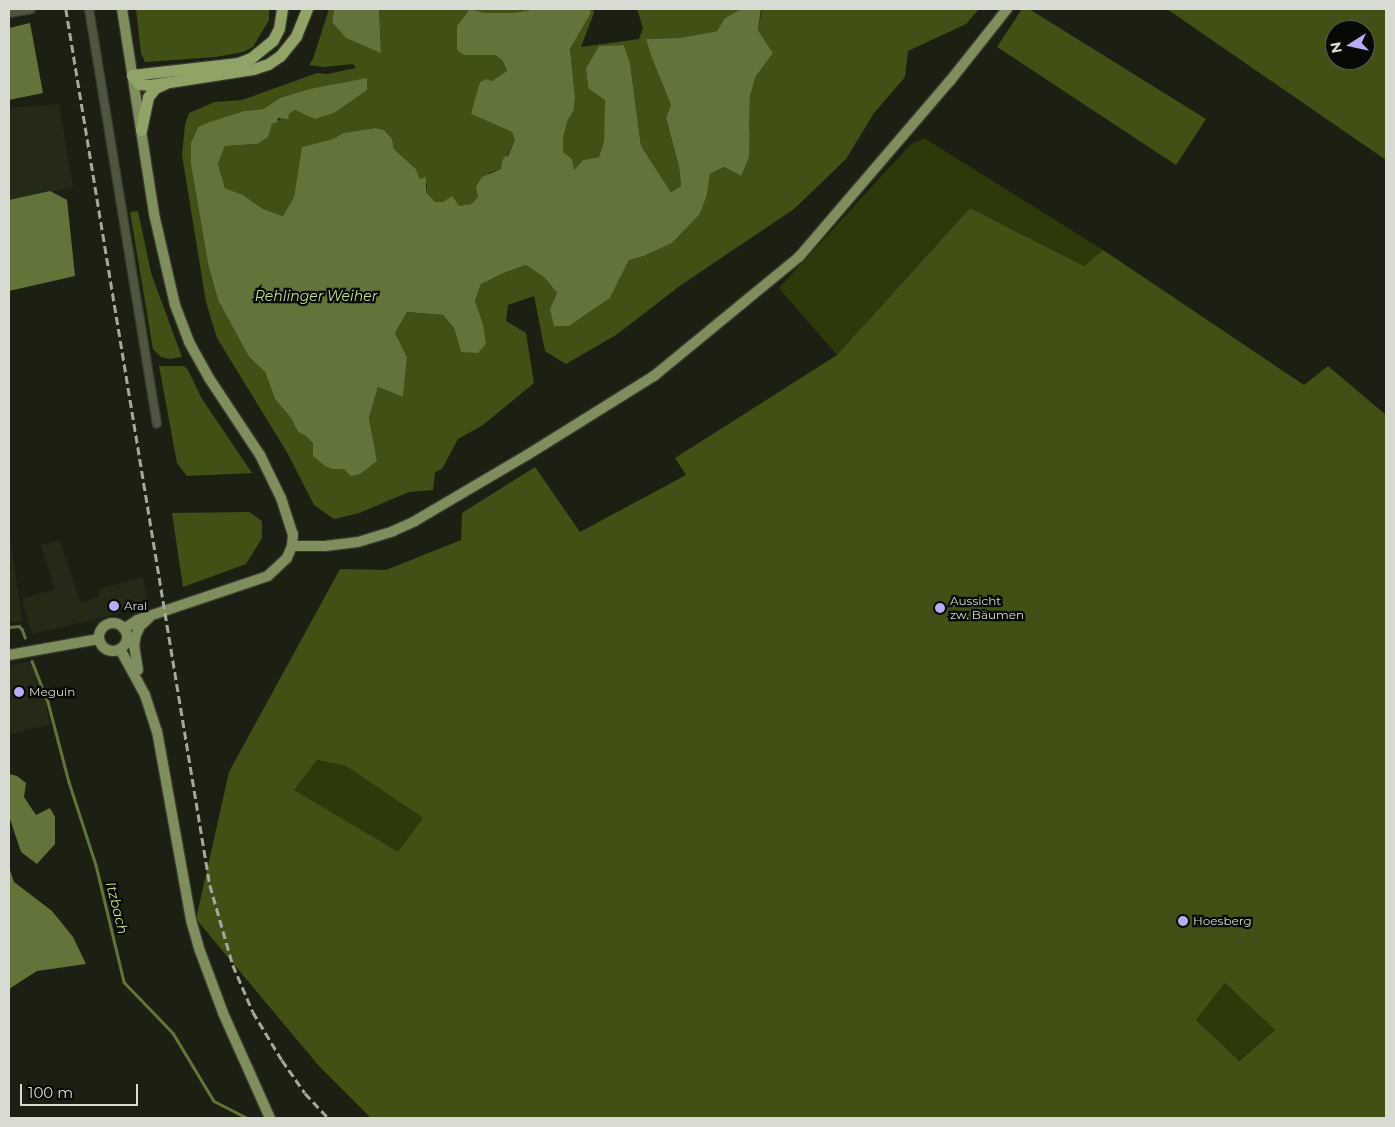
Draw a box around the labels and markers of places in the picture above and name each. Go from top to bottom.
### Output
place label: Aussicht zw. Bäumen [950,594,1024,622]
place label: Aral [124,599,147,613]
marker: Aral [108,600,120,612]
marker: Aussicht zw. Bäumen [934,602,946,614]
place label: Meguin [29,685,75,699]
marker: Meguin [13,686,25,698]
place label: Hoesberg [1193,914,1252,928]
marker: Hoesberg [1177,915,1189,927]

